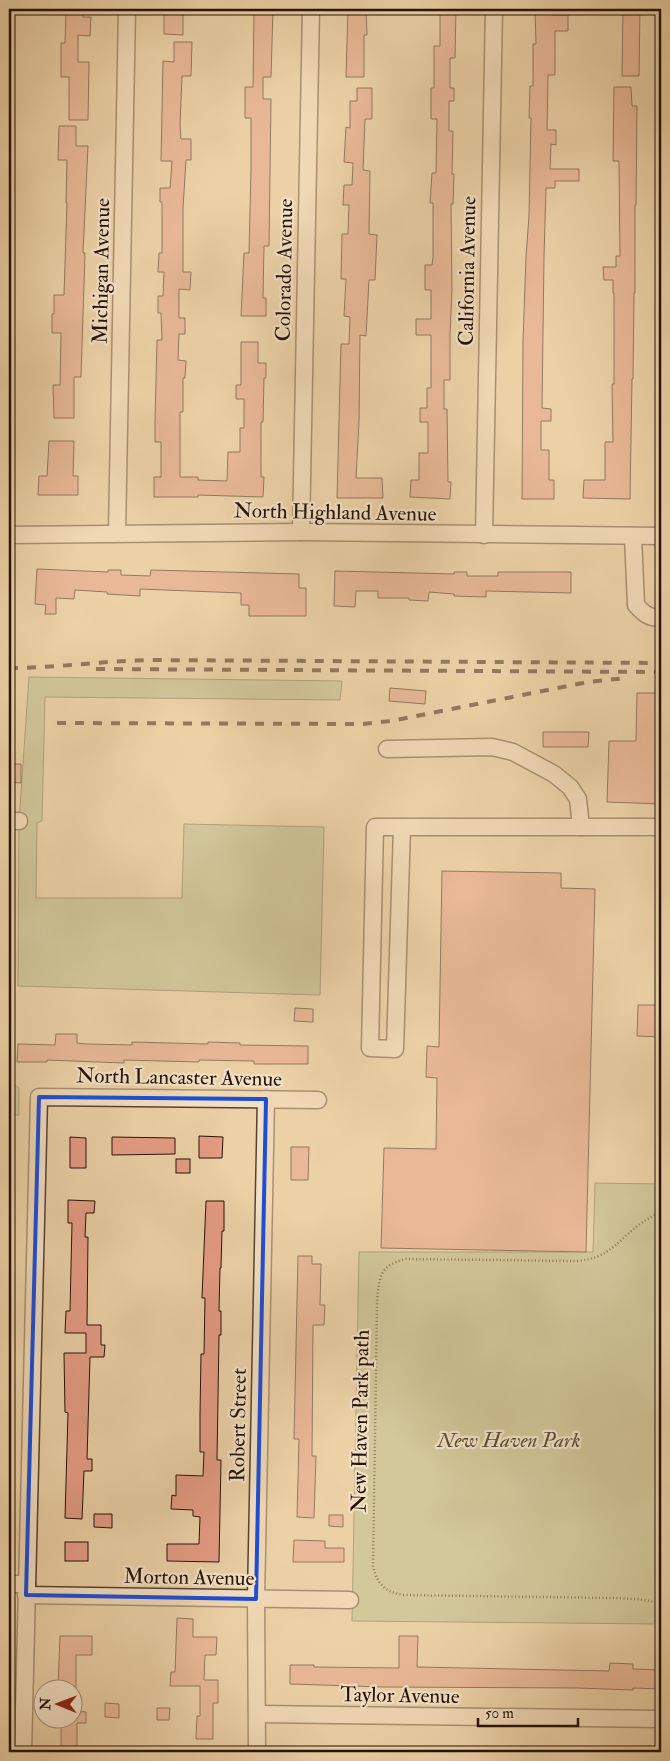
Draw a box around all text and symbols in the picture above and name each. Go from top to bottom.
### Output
street label: California Avenue [453,196,482,346]
street label: Michigan Avenue [87,198,116,344]
street label: Colorado Avenue [270,198,299,342]
street label: North Highland Avenue [233,497,437,528]
street label: North Lancaster Avenue [76,1062,282,1093]
street label: New Haven Park path [345,1329,376,1513]
street label: Robert Street [224,1368,253,1482]
park label: New Haven Park [437,1427,580,1454]
street label: Morton Avenue [123,1563,255,1592]
north arrow [32,1678,82,1728]
street label: Taylor Avenue [340,1681,460,1710]
scale bar [478,1696,578,1728]
text: N [37,1697,54,1711]
text: 50 m [485,1704,514,1723]

